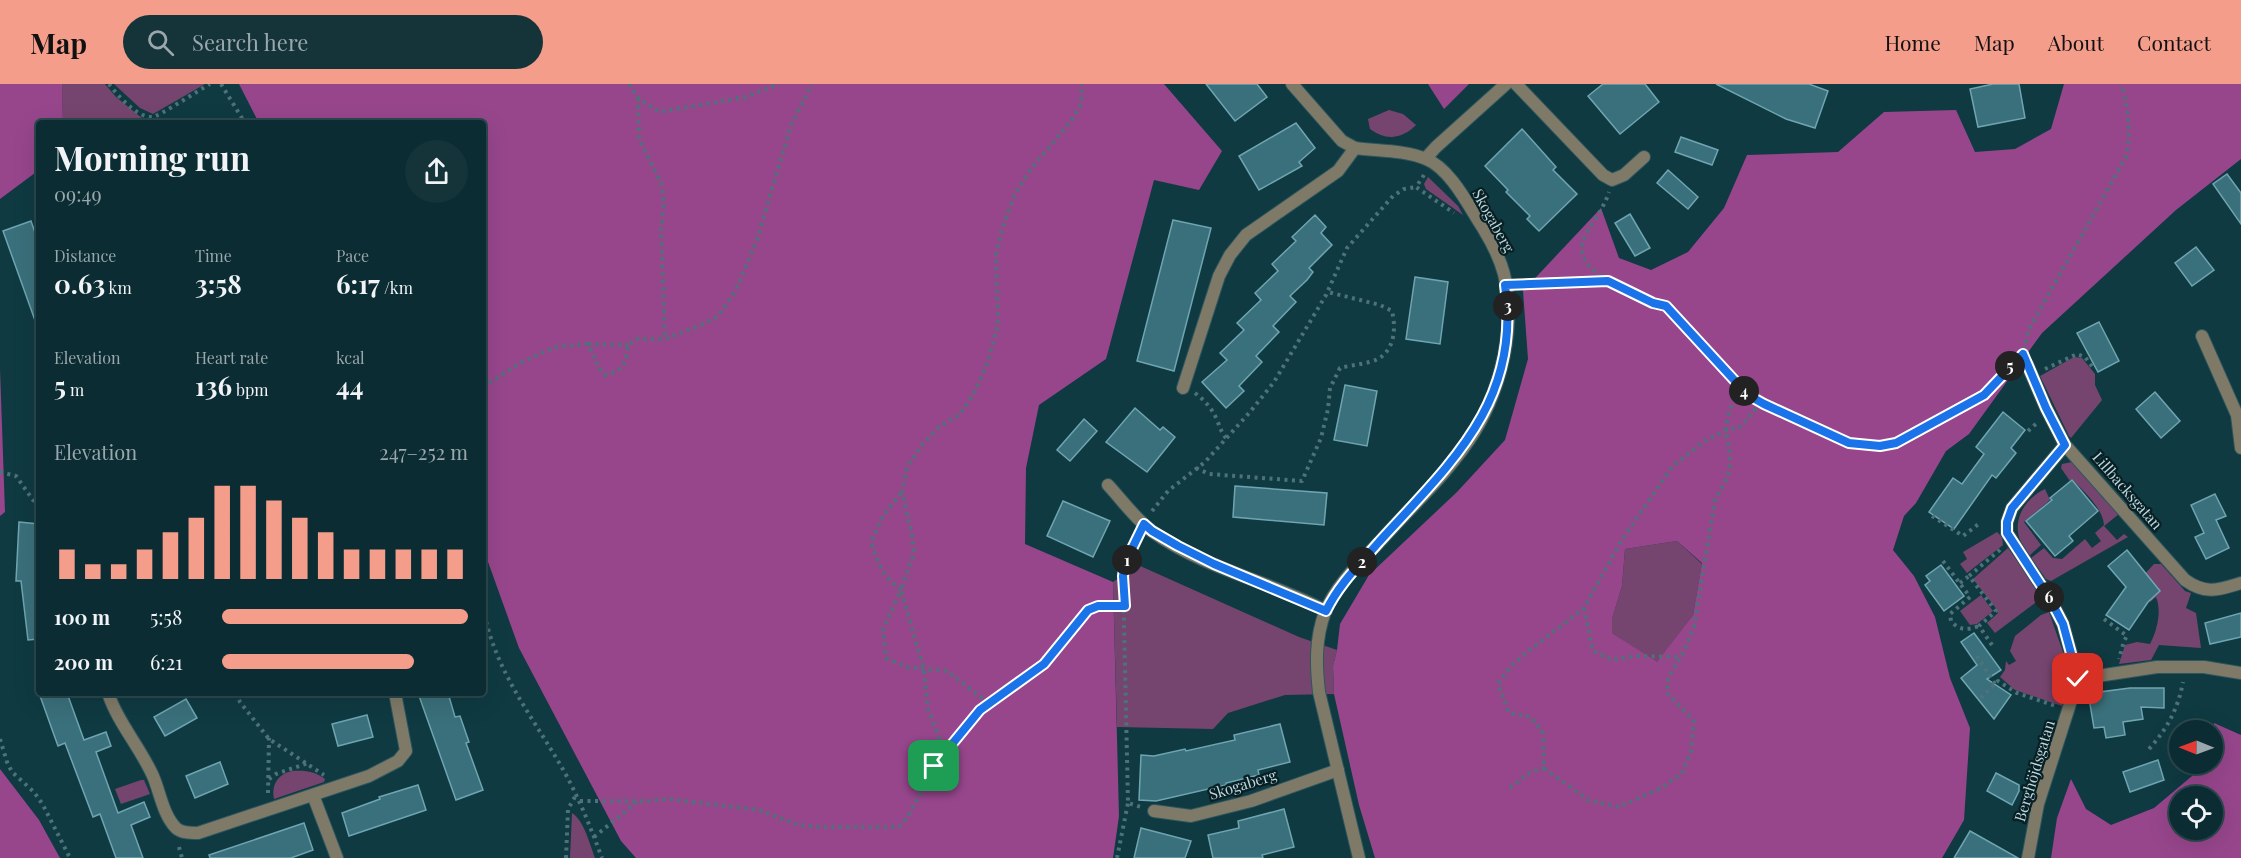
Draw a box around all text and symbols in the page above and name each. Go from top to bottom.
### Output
search box [123,15,543,69]
text: Map [30,24,87,61]
icon: search [144,26,177,59]
text: Search here [192,27,308,57]
text: Home [1885,28,1941,56]
text: Map [1974,28,2015,56]
text: About [2048,28,2104,56]
text: Contact [2137,28,2211,56]
text: Morning run [54,135,250,179]
button: share [405,140,468,203]
text: 09:49 [54,180,102,207]
street label: Skogaberg [1468,185,1520,256]
text: Distance [54,245,116,266]
text: Time [195,245,232,266]
text: Pace [336,245,369,266]
text: 0.63 [54,266,105,301]
text: 3:58 [195,266,242,301]
text: 6:17 [336,266,380,301]
text: km [105,277,132,298]
text: /km [380,277,413,298]
pin: 3 [1493,291,1523,321]
text: 3 [1504,295,1512,316]
text: Elevation [54,347,121,368]
text: Heart rate [195,347,268,368]
text: kcal [336,347,365,368]
pin: 5 [1995,351,2025,381]
text: 5 [2006,355,2014,376]
text: 5 [54,368,66,403]
text: 136 [195,368,232,403]
text: 44 [336,368,363,403]
pin: 4 [1729,376,1759,406]
text: m [66,379,84,400]
text: bpm [232,379,269,400]
text: 4 [1740,380,1748,401]
text: Elevation [54,438,137,465]
text: 247–252 m [379,438,468,465]
street label: Lillbacksgatan [2088,447,2167,534]
pin: 1 [1112,545,1142,575]
pin: 2 [1347,547,1377,577]
text: 1 [1124,549,1130,570]
text: 2 [1358,551,1366,572]
pin: 6 [2034,582,2064,612]
text: 6 [2045,586,2053,607]
text: 100 m [54,603,110,630]
text: 5:58 [150,603,182,630]
text: 200 m [54,648,113,675]
text: 6:21 [150,648,183,675]
pin [2052,653,2103,704]
icon: check [2061,662,2094,695]
street label: Berghöjdsgatan [2009,718,2059,824]
north arrow [2169,720,2223,774]
map controls [2169,720,2223,840]
pin [908,740,959,791]
icon: arrive [917,749,950,782]
street label: Skogaberg [1206,764,1279,804]
button: locate [2169,786,2223,840]

